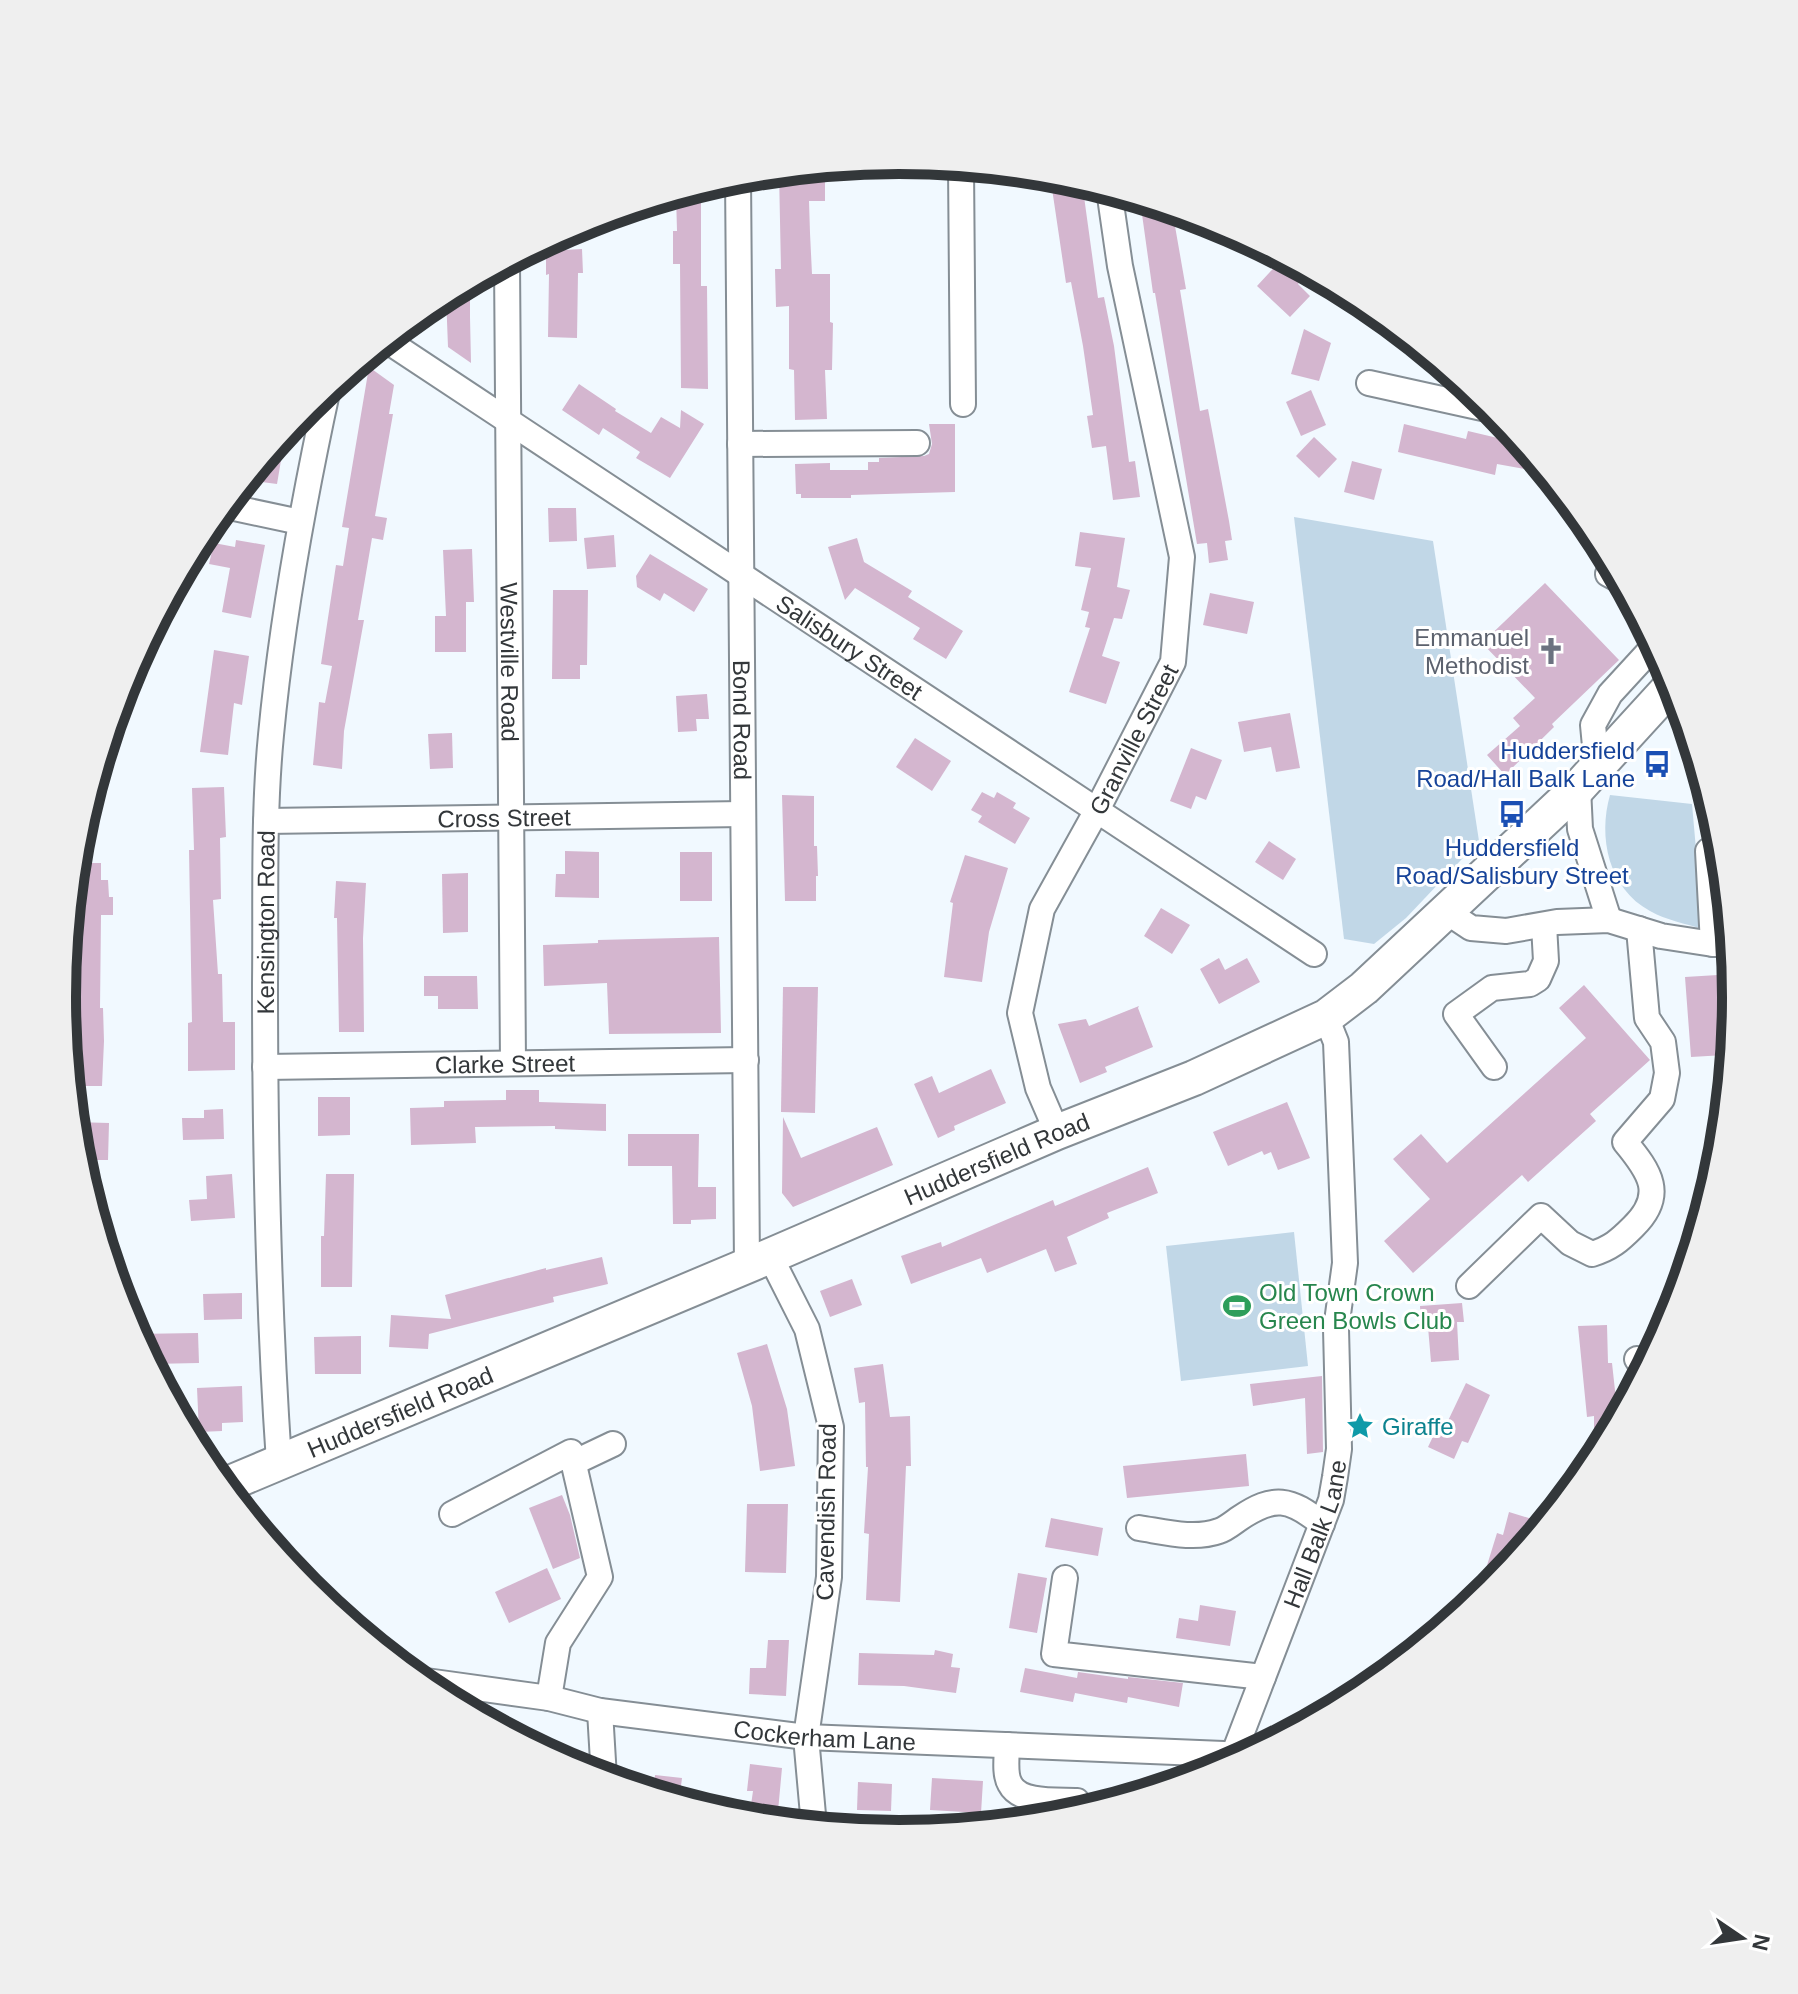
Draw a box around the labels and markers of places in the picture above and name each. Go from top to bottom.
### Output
place label: Emmanuel Methodist [1414,624,1529,679]
church icon: Emmanuel Methodist [1536,636,1566,666]
place label: Huddersfield Road/Hall Balk Lane [1416,737,1635,792]
bus stop icon: Huddersfield Road/Hall Balk Lane [1642,749,1672,779]
bus stop icon: Huddersfield Road/Salisbury Street [1497,799,1527,829]
place label: Huddersfield Road/Salisbury Street [1395,834,1629,889]
place label: Old Town Crown Green Bowls Club [1259,1279,1452,1334]
sports icon: Old Town Crown Green Bowls Club [1222,1291,1252,1321]
place icon: Giraffe [1345,1411,1375,1441]
place label: Giraffe [1382,1413,1454,1440]

